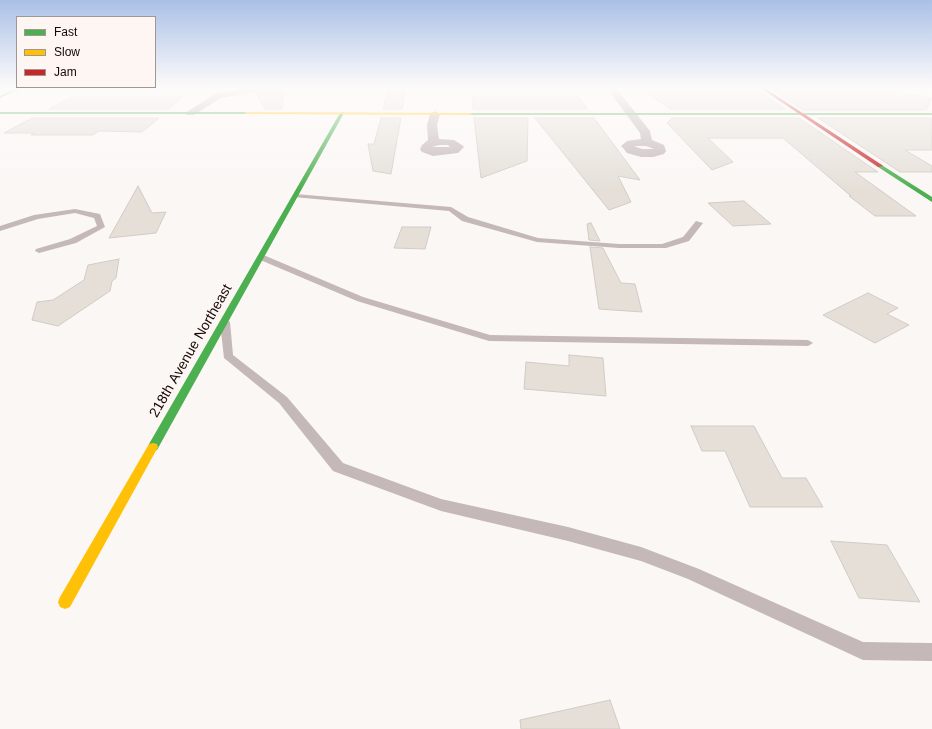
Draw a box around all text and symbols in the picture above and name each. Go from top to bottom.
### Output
legend [16,16,156,88]
text: Fast [54,25,77,39]
text: Slow [54,45,80,59]
text: Jam [54,65,77,79]
street label: 218th Avenue Northeast [146,282,236,420]

